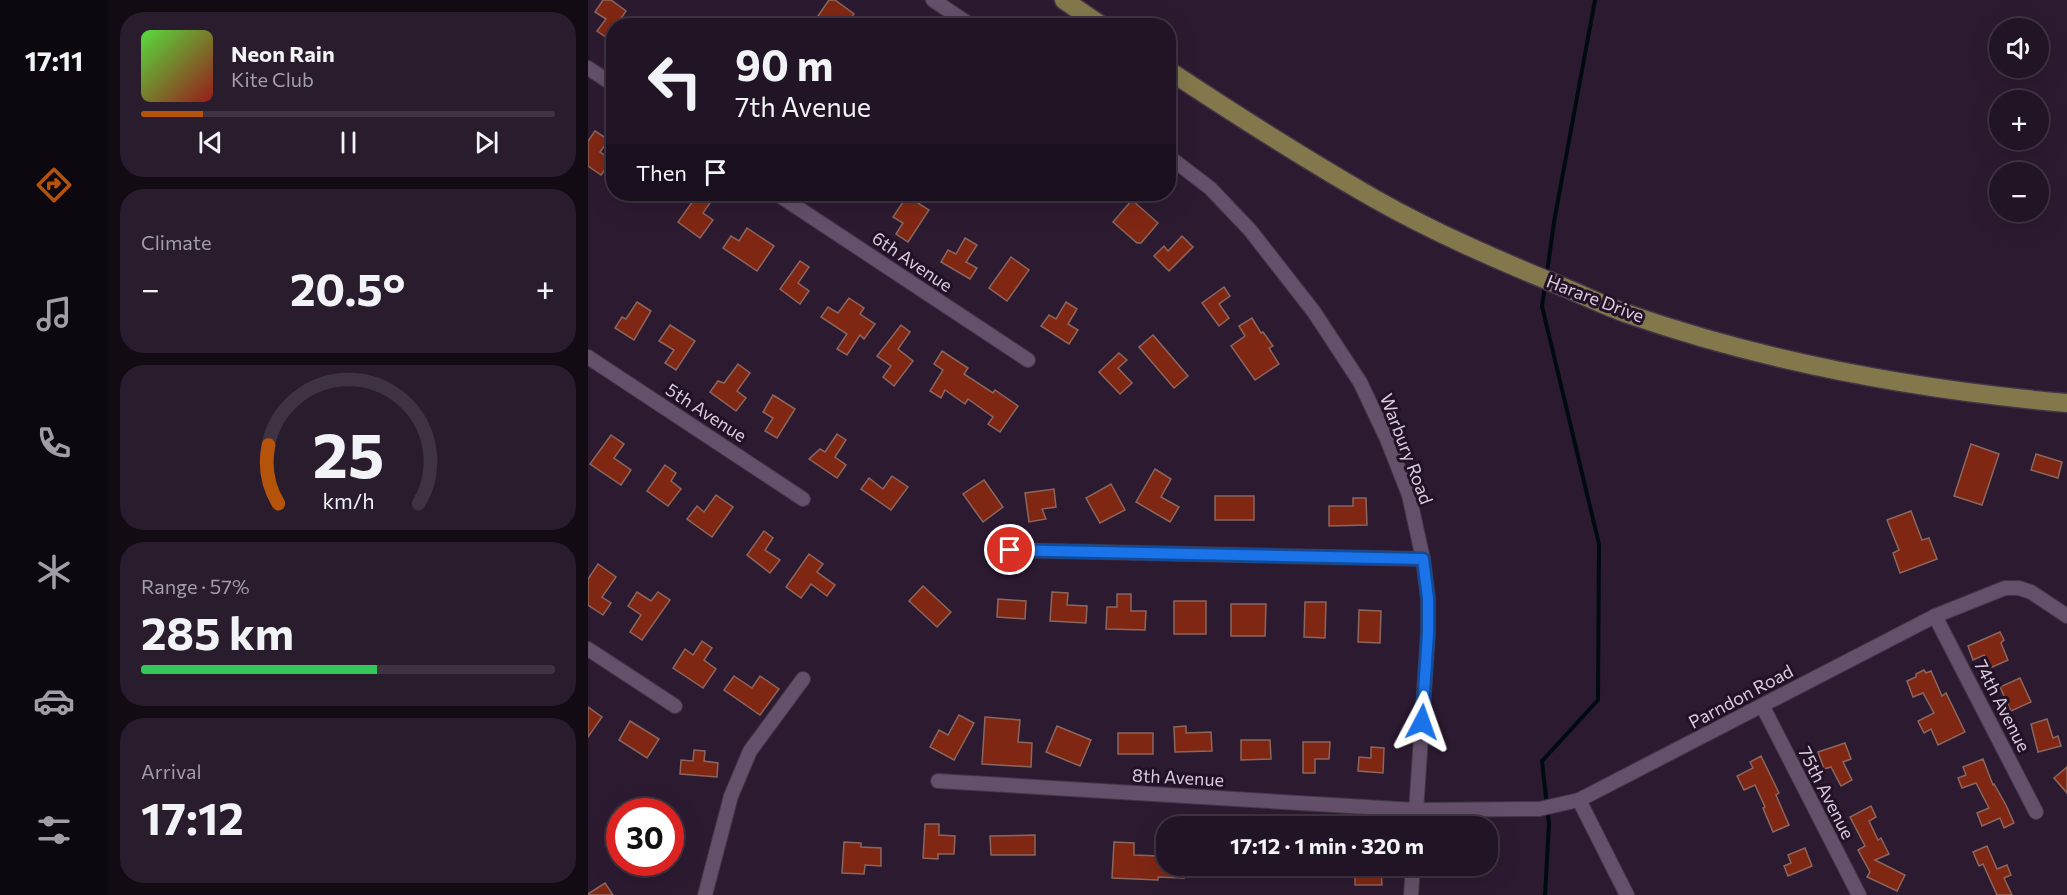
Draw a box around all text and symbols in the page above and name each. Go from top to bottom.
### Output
map controls [1989,18,2049,222]
button: sound [1989,18,2049,78]
text: 90 m [735,38,834,90]
text: Neon Rain [231,40,335,67]
icon: left [636,42,714,120]
text: 17:11 [25,44,83,77]
text: Kite Club [231,67,314,91]
text: 7th Avenue [735,90,871,123]
button: + [1989,90,2049,150]
icon: previous [194,126,227,159]
icon: pause [332,126,365,159]
icon: next [470,126,503,159]
icon: arrive [699,156,732,189]
text: Then [636,159,687,186]
button: − [1989,162,2049,222]
icon: directions [33,164,75,206]
street label: 6th Avenue [868,226,957,296]
text: Climate [141,230,211,254]
text: 20.5° [290,260,405,315]
text: − [141,267,160,308]
text: + [536,267,555,308]
street label: Harare Drive [1544,269,1647,327]
icon: music [33,293,75,335]
street label: 5th Avenue [662,378,751,446]
street label: Warbury Road [1376,390,1438,507]
text: 25 [312,416,384,492]
icon: phone [33,422,75,464]
text: km/h [322,488,374,514]
pin [984,524,1035,575]
icon: arrive [993,533,1026,566]
icon: climate [33,551,75,593]
text: Range · 57% [141,574,250,598]
text: 285 km [141,604,294,659]
street label: 74th Avenue [1970,656,2035,755]
street label: Parndon Road [1685,659,1797,733]
icon: car [33,680,75,722]
position arrow [1390,690,1454,754]
street label: 75th Avenue [1794,743,1860,843]
text: Arrival [141,759,202,783]
street label: 8th Avenue [1132,764,1225,790]
text: 17:12 [141,789,244,844]
speed limit sign: 30 [606,798,684,876]
icon: filters [33,809,75,851]
text: 17:12 · 1 min · 320 m [1230,832,1424,859]

